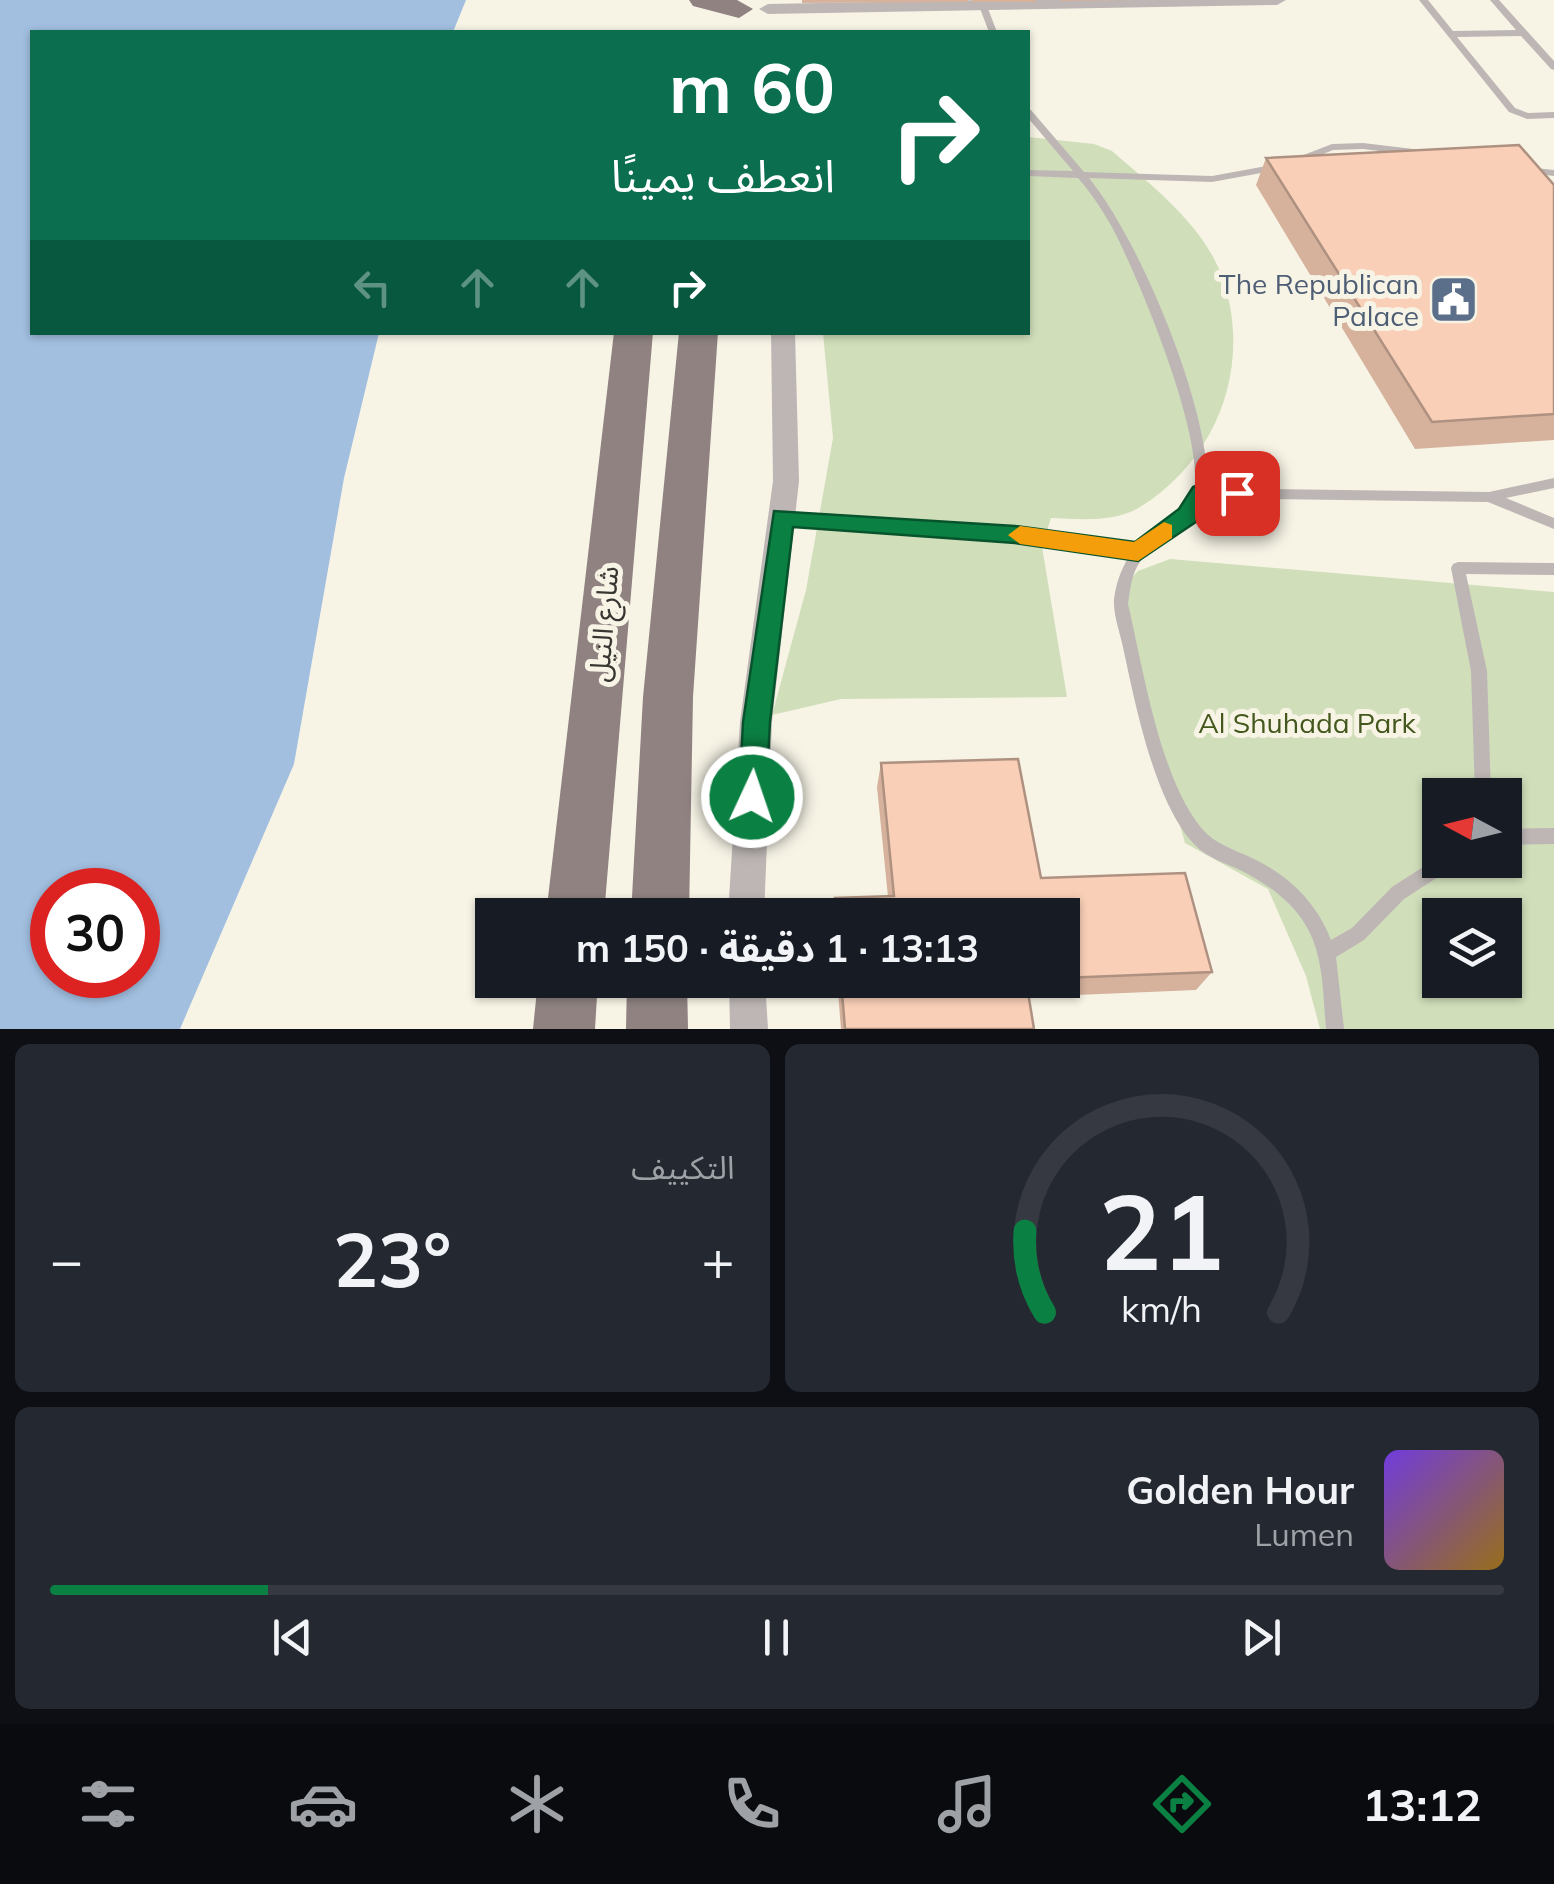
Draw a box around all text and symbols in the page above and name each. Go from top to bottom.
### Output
text: 60 m [669,43,835,131]
icon: right [870,70,1000,200]
text: انعطف يمينًا [611,147,835,203]
icon: left [345,260,400,315]
icon: ahead [450,260,505,315]
icon: ahead [555,260,610,315]
icon: right [660,260,715,315]
place label: The Republican Palace [1219,266,1419,333]
public building icon: The Republican Palace [1428,273,1480,325]
pin [1195,451,1280,536]
icon: arrive [1210,466,1265,521]
street label: شارع النيل [580,565,629,684]
park label: Al Shuhada Park [1198,705,1416,740]
position arrow [700,745,804,849]
north arrow [1422,778,1522,878]
map controls [1422,778,1522,998]
speed limit sign: 30 [30,868,160,998]
button: layers [1422,898,1522,998]
text: 13:13 · 1 دقيقة · 150 m [576,924,979,972]
text: التكييف [631,1147,735,1187]
text: 21 [1099,1165,1224,1296]
text: 23° [333,1212,451,1306]
text: − [50,1225,83,1294]
text: + [701,1225,735,1294]
text: km/h [1121,1286,1202,1331]
text: Golden Hour [1126,1466,1354,1514]
text: Lumen [1254,1514,1354,1554]
icon: previous [265,1610,320,1665]
icon: pause [749,1610,804,1665]
icon: next [1234,1610,1289,1665]
icon: filters [73,1769,143,1839]
icon: car [288,1769,358,1839]
icon: climate [502,1769,572,1839]
icon: phone [717,1769,787,1839]
icon: music [932,1769,1002,1839]
icon: directions [1147,1769,1217,1839]
text: 13:12 [1362,1776,1482,1832]

